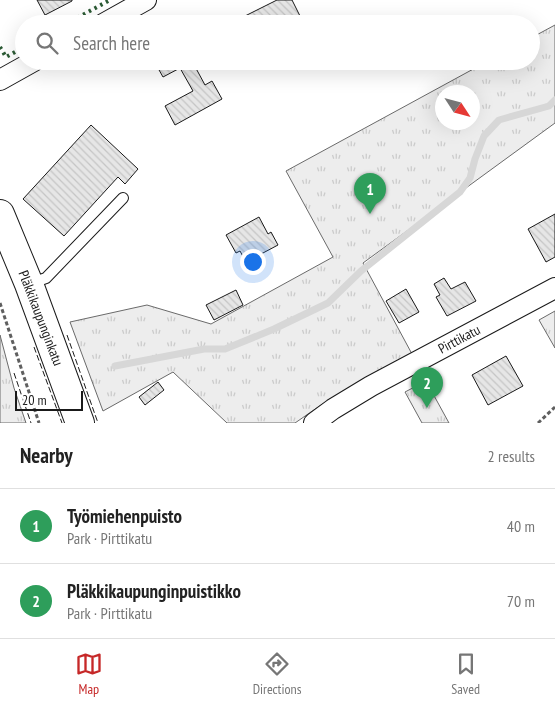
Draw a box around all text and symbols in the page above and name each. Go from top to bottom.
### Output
search box [15,15,540,70]
icon: search [33,29,61,57]
text: Search here [73,31,150,55]
north arrow [435,85,480,130]
pin: 1 [354,173,386,214]
your location [240,249,266,275]
street label: Pläkkikaupunginkatu [15,268,67,368]
street label: Pirttikatu [435,320,483,358]
pin: 2 [411,367,443,408]
scale bar [15,388,82,411]
text: 20 m [22,391,47,409]
text: Nearby [20,442,73,469]
text: 2 results [488,446,535,466]
text: Työmiehenpuisto [67,504,182,528]
text: 1 [32,516,40,536]
text: 40 m [507,516,535,536]
text: Park · Pirttikatu [67,528,152,548]
text: Pläkkikaupunginpuistikko [67,579,241,603]
text: 2 [32,591,40,611]
text: 70 m [507,591,535,611]
text: Park · Pirttikatu [67,603,152,623]
tab: Map [75,650,103,698]
tab: Directions [253,650,301,698]
tab: Saved [451,650,480,698]

